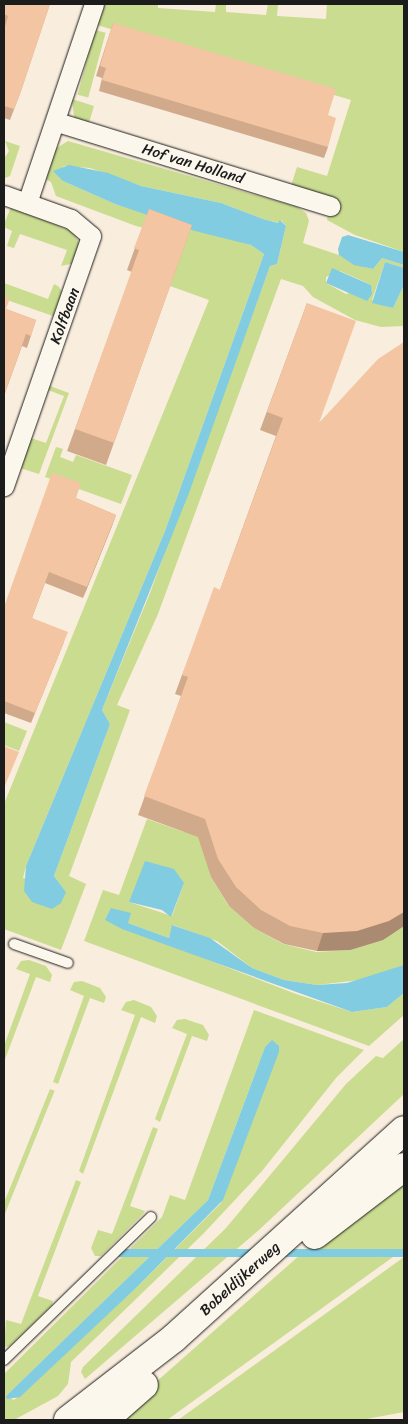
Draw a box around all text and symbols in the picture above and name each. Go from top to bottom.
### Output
street label: Hof van Holland [140,140,246,188]
street label: Kolfbaan [47,285,83,347]
street label: Bobeldijkerweg [196,1238,284,1320]

